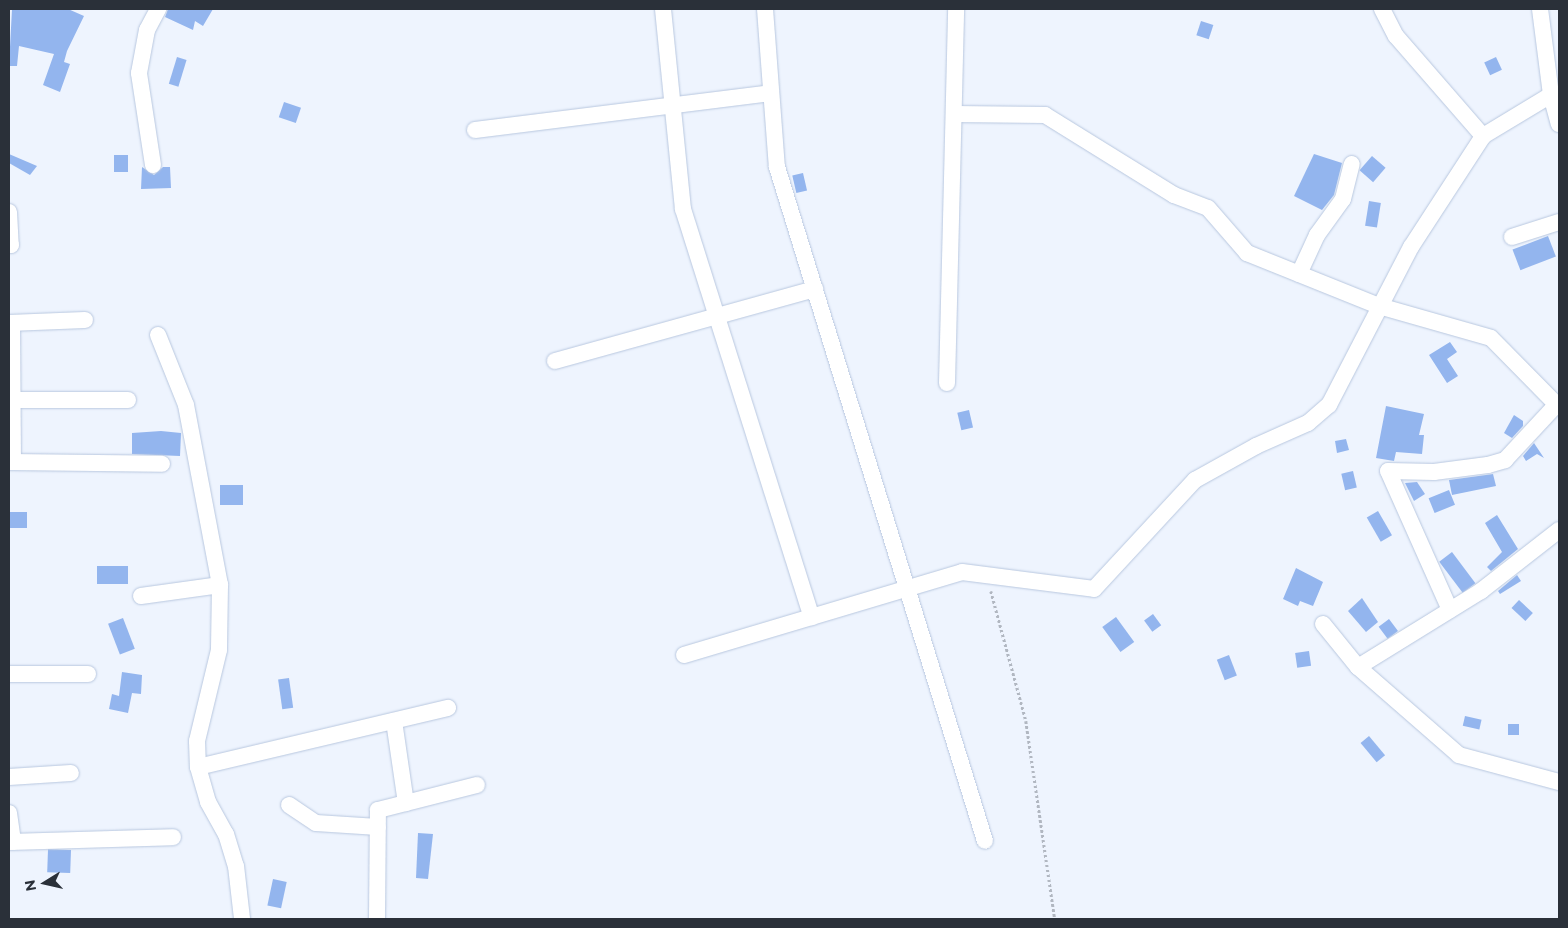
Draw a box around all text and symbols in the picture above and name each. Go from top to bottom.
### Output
north arrow [20,858,70,908]
text: N [20,878,40,893]

